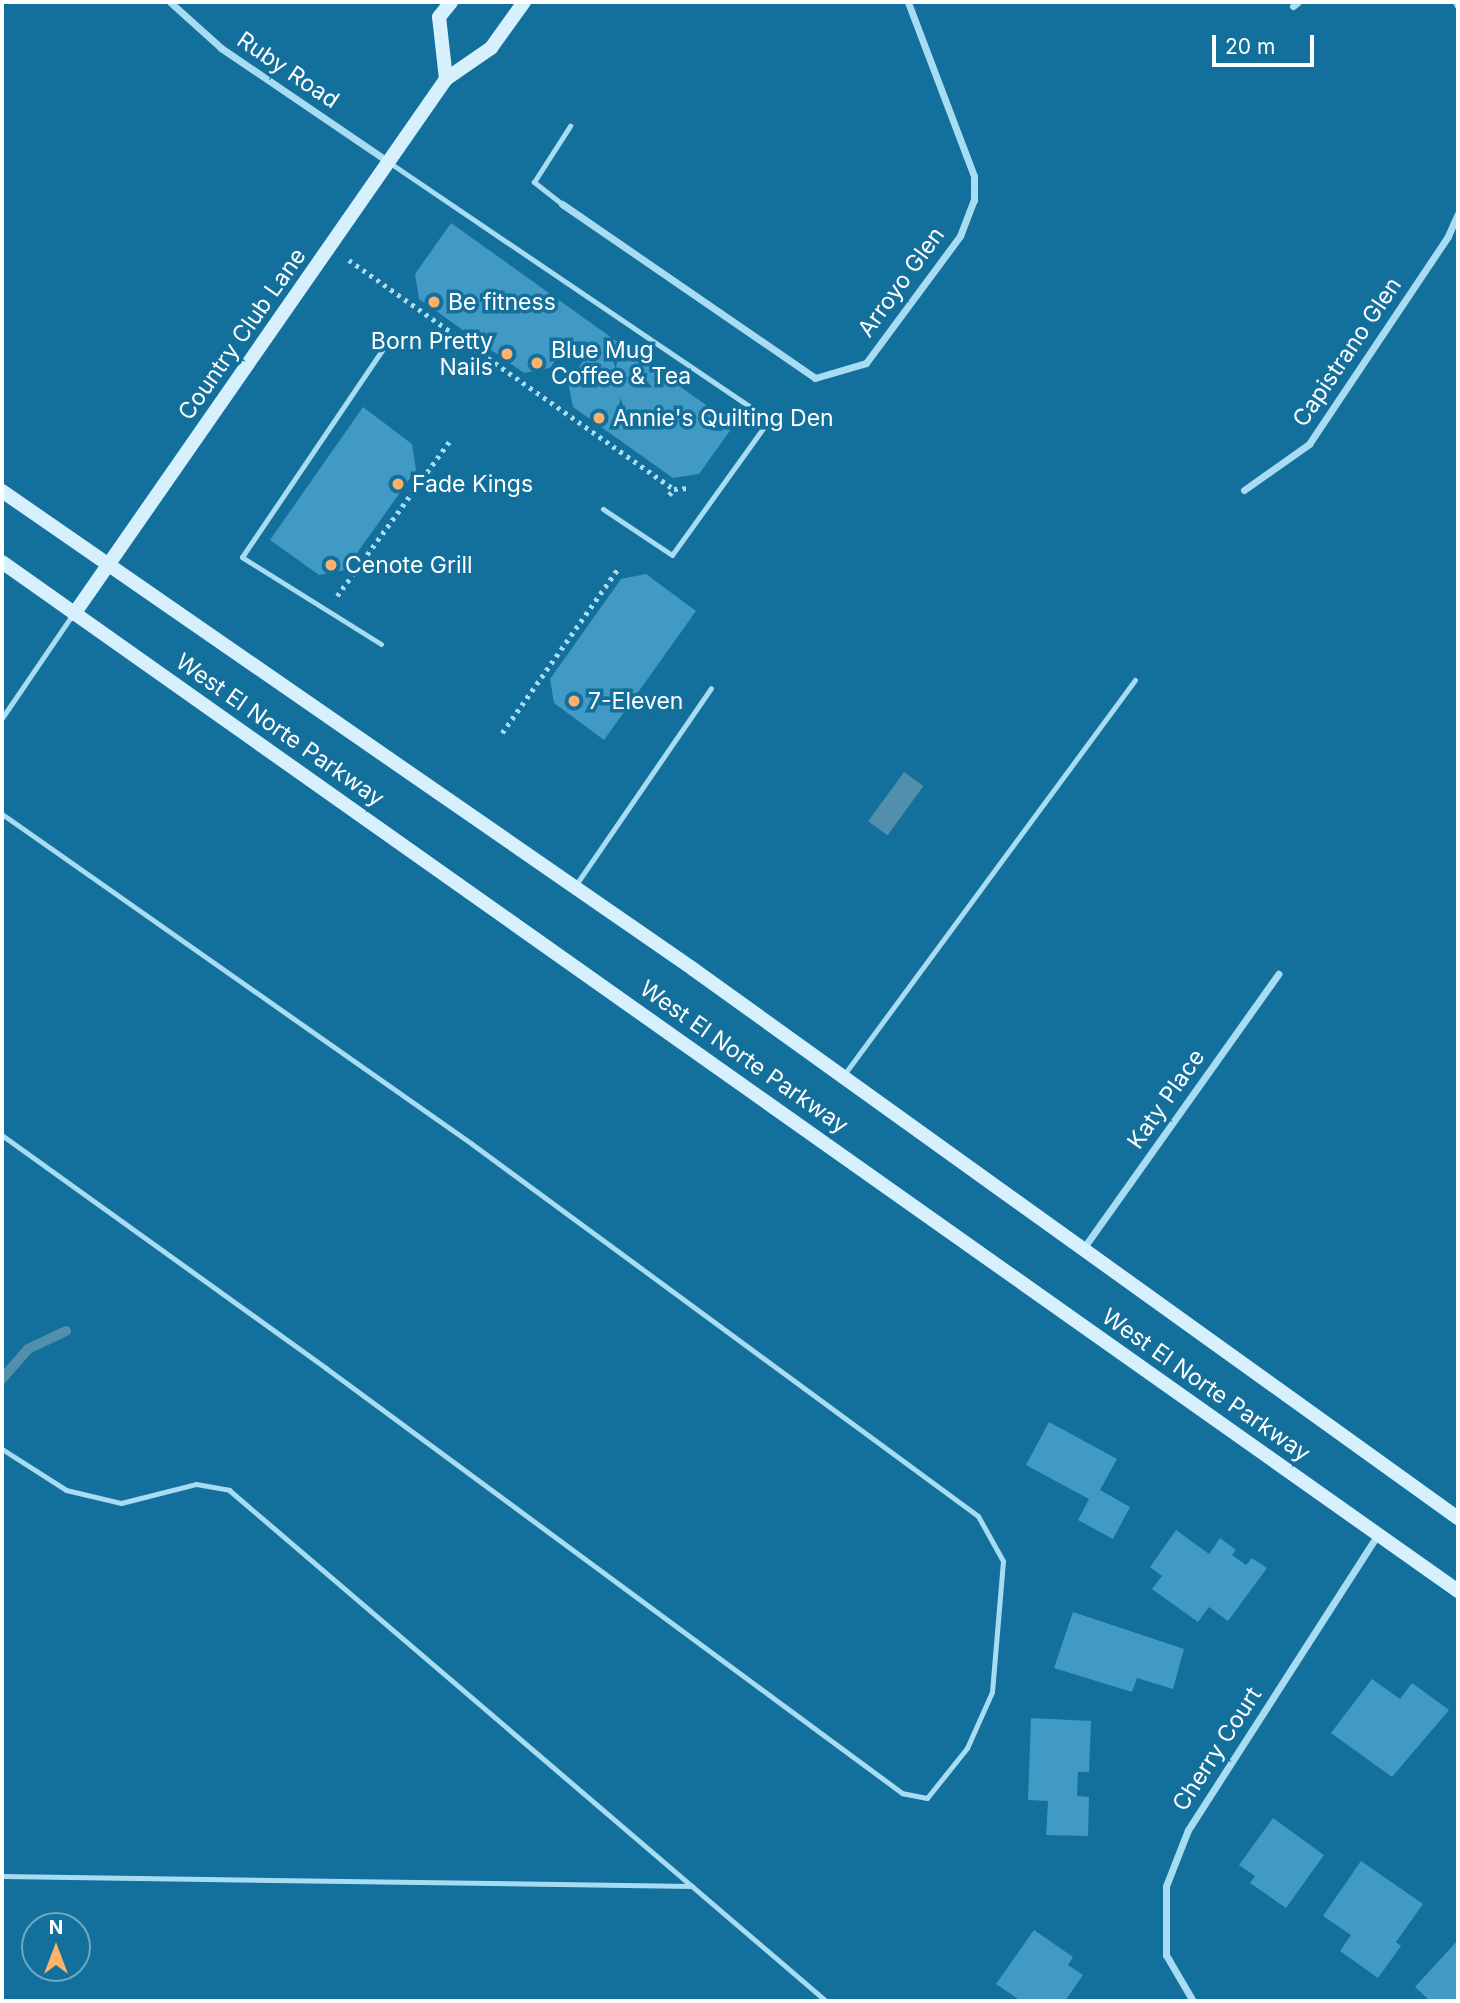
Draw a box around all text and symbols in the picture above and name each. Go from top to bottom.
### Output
scale bar [1215,21,1316,65]
street label: Ruby Road [232,26,344,114]
text: 20 m [1225,34,1275,59]
street label: Arroyo Glen [852,222,950,342]
street label: Country Club Lane [172,243,312,425]
street label: Capistrano Glen [1287,272,1407,432]
place label: Be fitness [448,288,556,316]
marker: Be fitness [426,294,442,310]
place label: Born Pretty Nails [371,327,493,381]
place label: Blue Mug Coffee & Tea [551,336,691,390]
marker: Born Pretty Nails [499,346,515,362]
marker: Blue Mug Coffee & Tea [529,355,545,371]
place label: Annie's Quilting Den [613,404,834,432]
marker: Annie's Quilting Den [591,410,607,426]
place label: Fade Kings [412,470,533,498]
marker: Fade Kings [390,476,406,492]
place label: Cenote Grill [345,551,473,579]
marker: Cenote Grill [323,557,339,573]
street label: West El Norte Parkway [171,648,389,812]
place label: 7-Eleven [588,687,683,715]
marker: 7-Eleven [566,693,582,709]
street label: West El Norte Parkway [635,975,853,1139]
street label: Katy Place [1122,1044,1210,1154]
street label: West El Norte Parkway [1097,1303,1315,1467]
street label: Cherry Court [1167,1682,1267,1816]
north arrow [21,1912,91,1982]
text: N [49,1916,63,1939]

